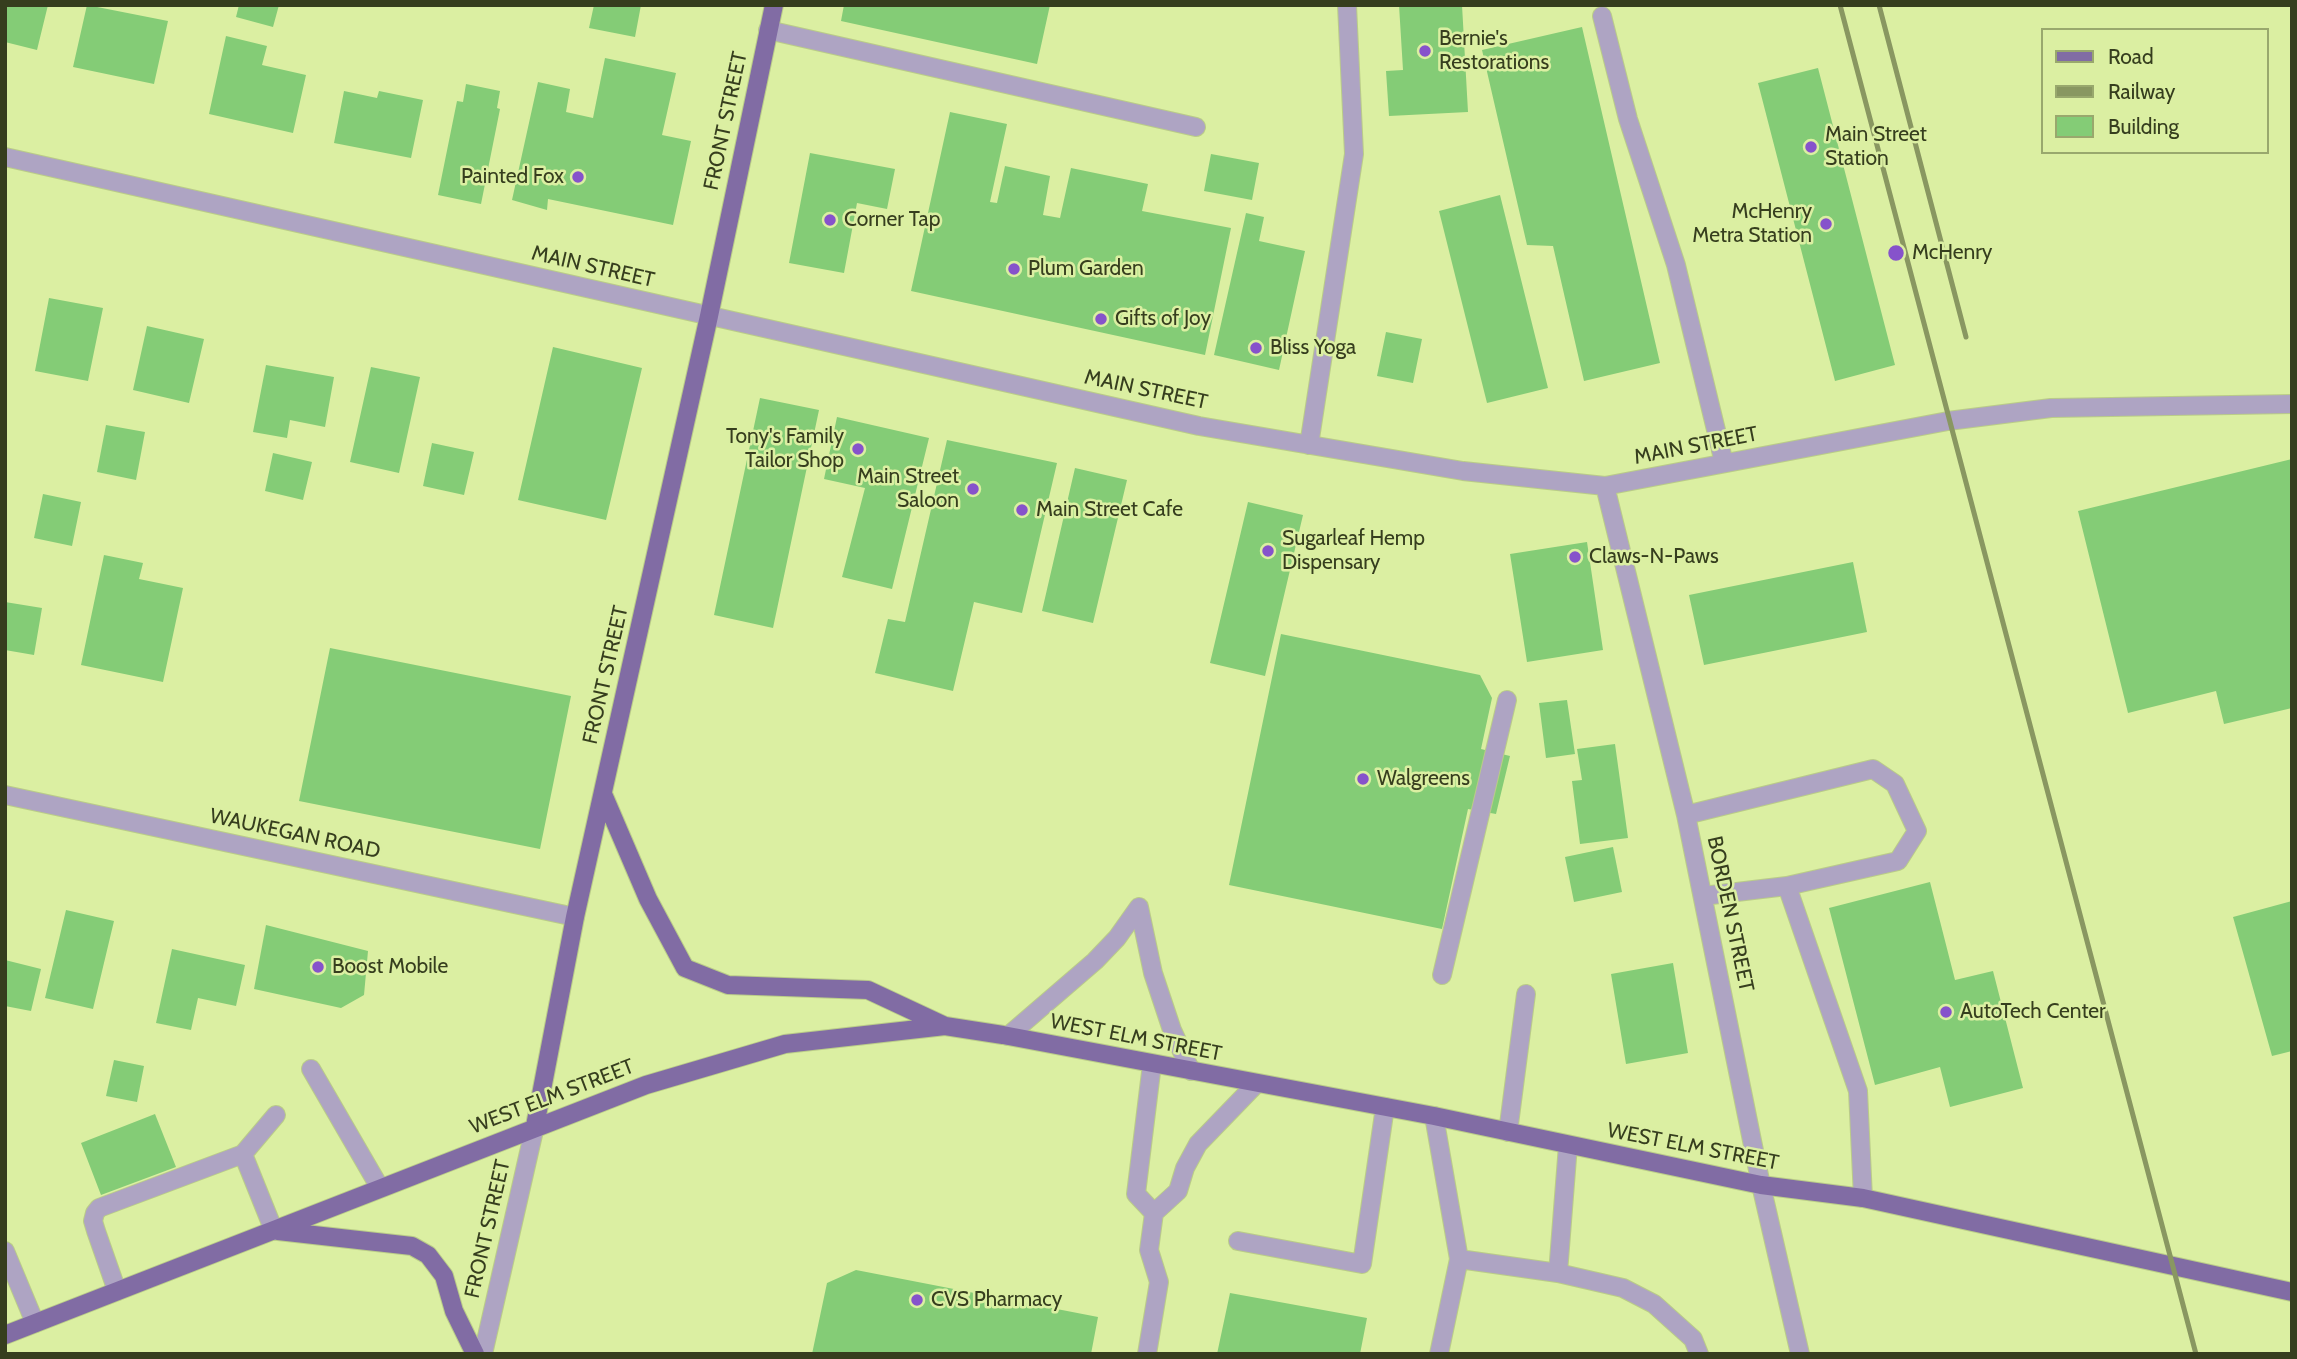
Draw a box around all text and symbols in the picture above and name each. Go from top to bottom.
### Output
place label: Bernie's Restorations [1439,26,1549,76]
legend [2042,28,2269,154]
marker: Bernie's Restorations [1417,43,1433,59]
text: Road [2108,44,2154,69]
street label: FRONT STREET [699,49,753,193]
text: Railway [2108,79,2175,104]
text: Building [2108,114,2179,139]
place label: Main Street Station [1825,122,1927,172]
marker: Main Street Station [1803,139,1819,155]
place label: Painted Fox [461,164,564,190]
marker: Painted Fox [570,169,586,185]
place label: McHenry Metra Station [1692,199,1812,249]
place label: Corner Tap [844,207,940,233]
marker: Corner Tap [822,212,838,228]
marker: McHenry Metra Station [1818,216,1834,232]
place label: McHenry [1912,240,1992,266]
street label: MAIN STREET [529,241,657,293]
marker: McHenry [1886,243,1906,263]
place label: Plum Garden [1028,256,1144,282]
marker: Plum Garden [1006,261,1022,277]
place label: Gifts of Joy [1115,306,1211,332]
marker: Gifts of Joy [1093,311,1109,327]
place label: Bliss Yoga [1270,335,1356,361]
marker: Bliss Yoga [1248,340,1264,356]
street label: MAIN STREET [1082,365,1210,415]
street label: MAIN STREET [1632,422,1760,470]
place label: Tony's Family Tailor Shop [726,424,844,474]
marker: Tony's Family Tailor Shop [850,441,866,457]
place label: Main Street Saloon [857,464,959,514]
marker: Main Street Saloon [965,481,981,497]
place label: Main Street Cafe [1036,497,1183,523]
marker: Main Street Cafe [1014,502,1030,518]
place label: Sugarleaf Hemp Dispensary [1282,526,1425,576]
marker: Sugarleaf Hemp Dispensary [1260,543,1276,559]
place label: Claws-N-Paws [1589,544,1719,570]
marker: Claws-N-Paws [1567,549,1583,565]
street label: FRONT STREET [578,603,634,747]
place label: Walgreens [1377,766,1470,792]
marker: Walgreens [1355,771,1371,787]
street label: WAUKEGAN ROAD [208,804,382,864]
street label: BORDEN STREET [1701,834,1759,994]
place label: Boost Mobile [332,954,448,980]
marker: Boost Mobile [310,959,326,975]
place label: AutoTech Center [1960,999,2106,1025]
marker: AutoTech Center [1938,1004,1954,1020]
street label: WEST ELM STREET [1048,1009,1224,1067]
street label: WEST ELM STREET [466,1054,638,1140]
street label: WEST ELM STREET [1605,1118,1781,1176]
street label: FRONT STREET [460,1157,516,1301]
place label: CVS Pharmacy [931,1287,1062,1313]
marker: CVS Pharmacy [909,1292,925,1308]

